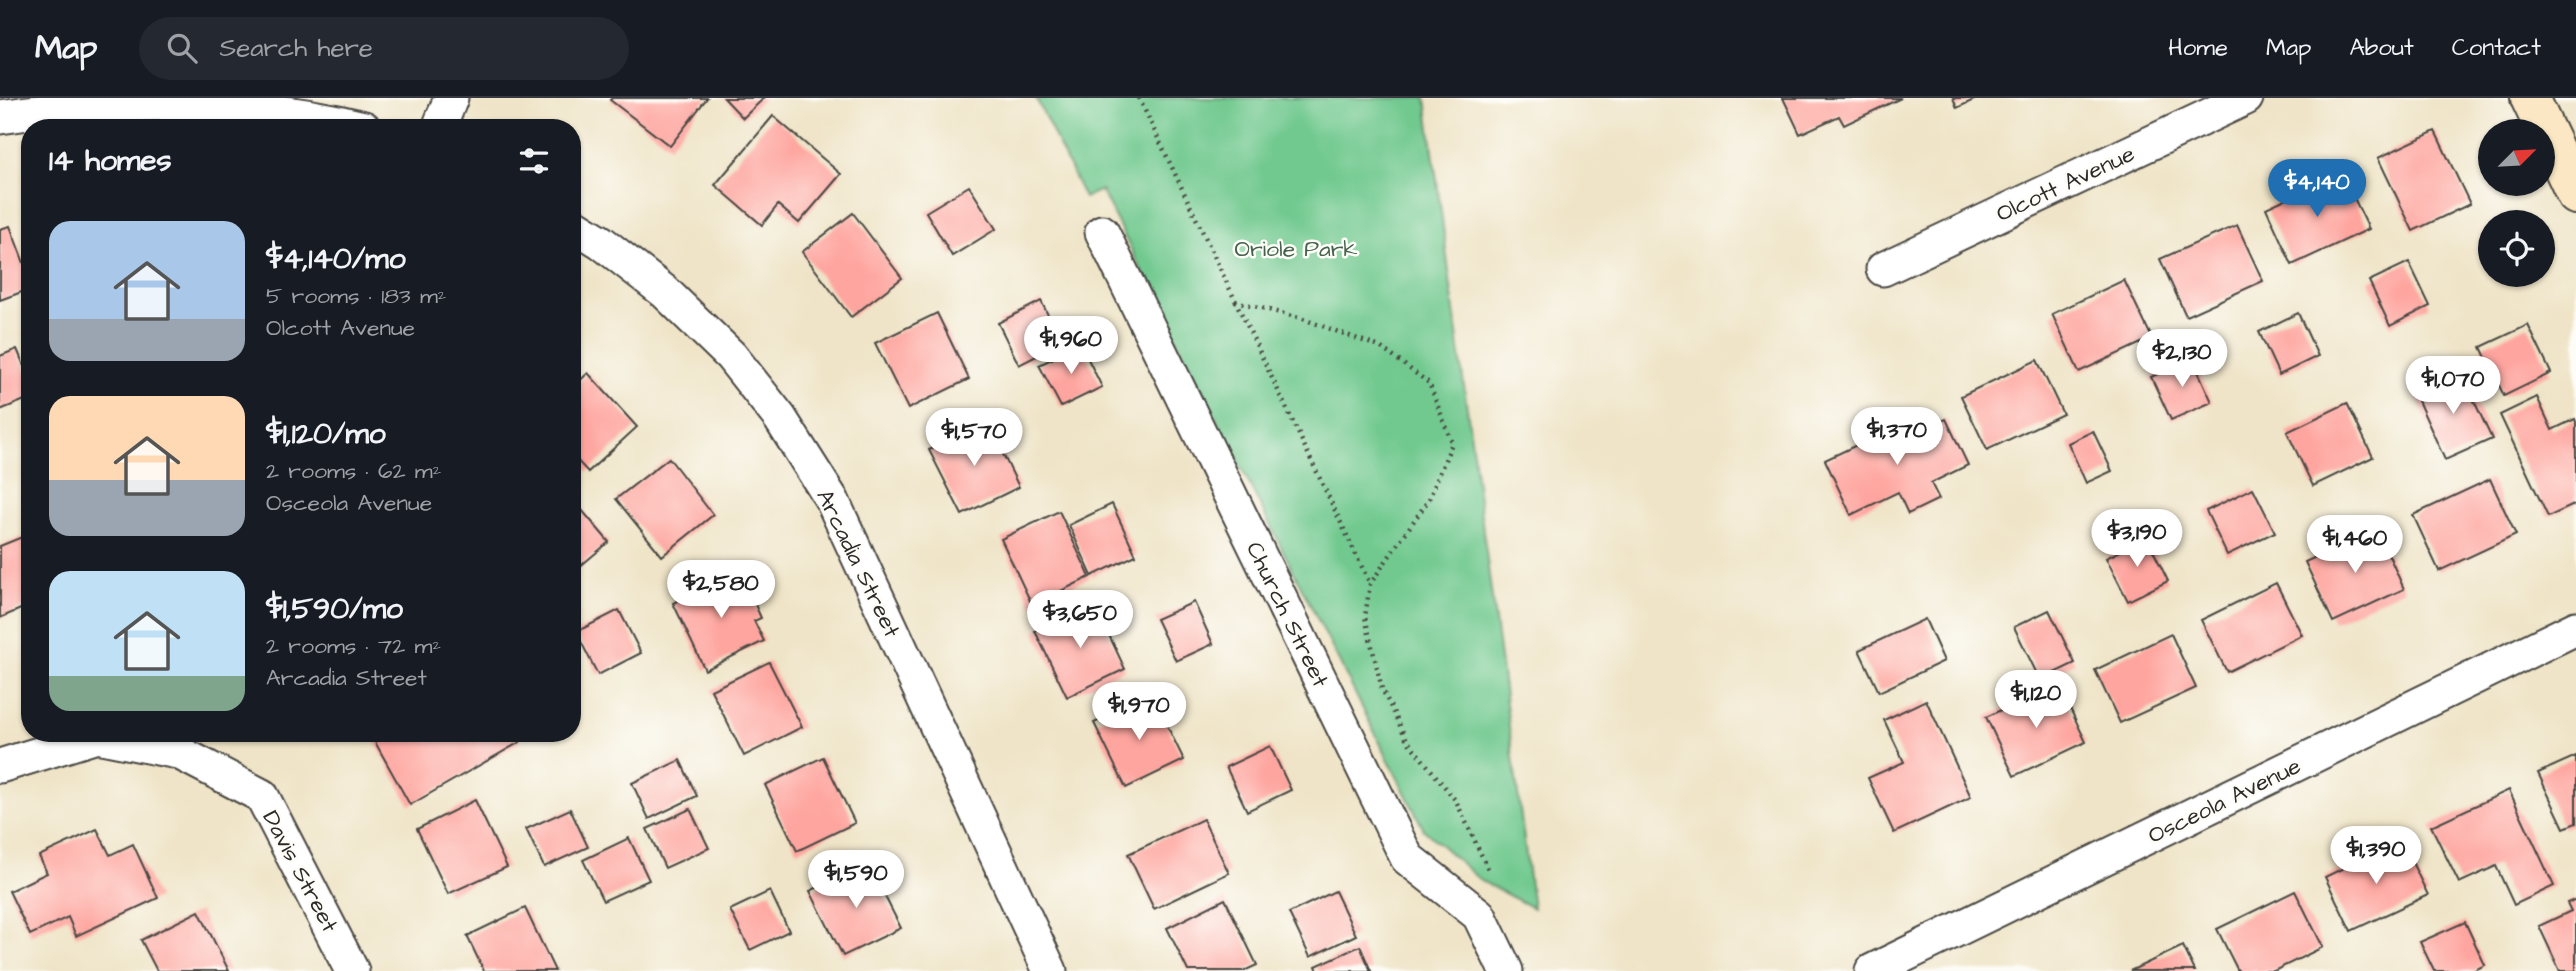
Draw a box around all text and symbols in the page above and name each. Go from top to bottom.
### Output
search box [139,17,629,80]
text: Map [35,25,97,71]
icon: search [163,29,201,67]
text: Search here [219,30,373,66]
text: Home [2168,31,2228,65]
text: Map [2266,31,2311,65]
text: About [2349,31,2414,65]
text: Contact [2452,31,2541,65]
north arrow [2478,119,2555,196]
map controls [2478,119,2555,287]
street label: Olcott Avenue [1991,138,2140,230]
text: 14 homes [49,140,172,182]
icon: filters [515,142,553,180]
pin: $4,140 [2260,159,2374,219]
text: $4,140 [2284,166,2350,198]
button: locate [2478,210,2555,287]
park label: Oriole Park [1235,233,1357,265]
text: $4,140/mo [266,238,406,280]
icon: home [105,249,189,333]
text: 5 rooms · 183 m² [266,280,446,312]
text: Olcott Avenue [266,312,415,344]
pin: $1,960 [1014,316,1128,376]
text: $1,960 [1040,323,1102,355]
pin: $2,130 [2125,330,2239,389]
text: $2,130 [2152,336,2212,368]
pin: $1,070 [2396,356,2510,416]
text: $1,070 [2421,363,2485,395]
pin: $1,570 [917,408,1031,468]
pin: $1,370 [1840,408,1954,467]
text: $1,120/mo [266,413,386,455]
text: $1,370 [1867,414,1927,446]
text: $1,570 [942,415,1006,447]
icon: home [105,424,189,508]
text: 2 rooms · 62 m² [266,455,441,487]
street label: Arcadia Street [808,484,908,643]
text: Osceola Avenue [266,487,432,519]
pin: $3,190 [2080,510,2194,569]
text: $3,190 [2107,516,2167,548]
pin: $1,460 [2298,516,2412,575]
text: $1,460 [2323,522,2387,554]
street label: Church Street [1238,536,1336,693]
pin: $2,580 [664,560,778,620]
text: $2,580 [683,567,759,599]
text: $1,590/mo [266,588,403,630]
pin: $3,650 [1023,590,1137,650]
text: $3,650 [1043,597,1117,629]
icon: home [105,599,189,683]
text: 2 rooms · 72 m² [266,630,441,662]
text: Arcadia Street [266,662,427,694]
pin: $1,120 [1979,670,2093,730]
text: $1,120 [2011,677,2061,709]
pin: $1,970 [1082,682,1196,742]
text: $1,970 [1108,689,1170,721]
street label: Osceola Avenue [2143,750,2306,852]
street label: Davis Street [255,805,346,939]
pin: $1,390 [2319,826,2433,886]
text: $1,390 [2346,833,2406,865]
pin: $1,590 [799,850,913,910]
text: $1,590 [824,857,888,889]

